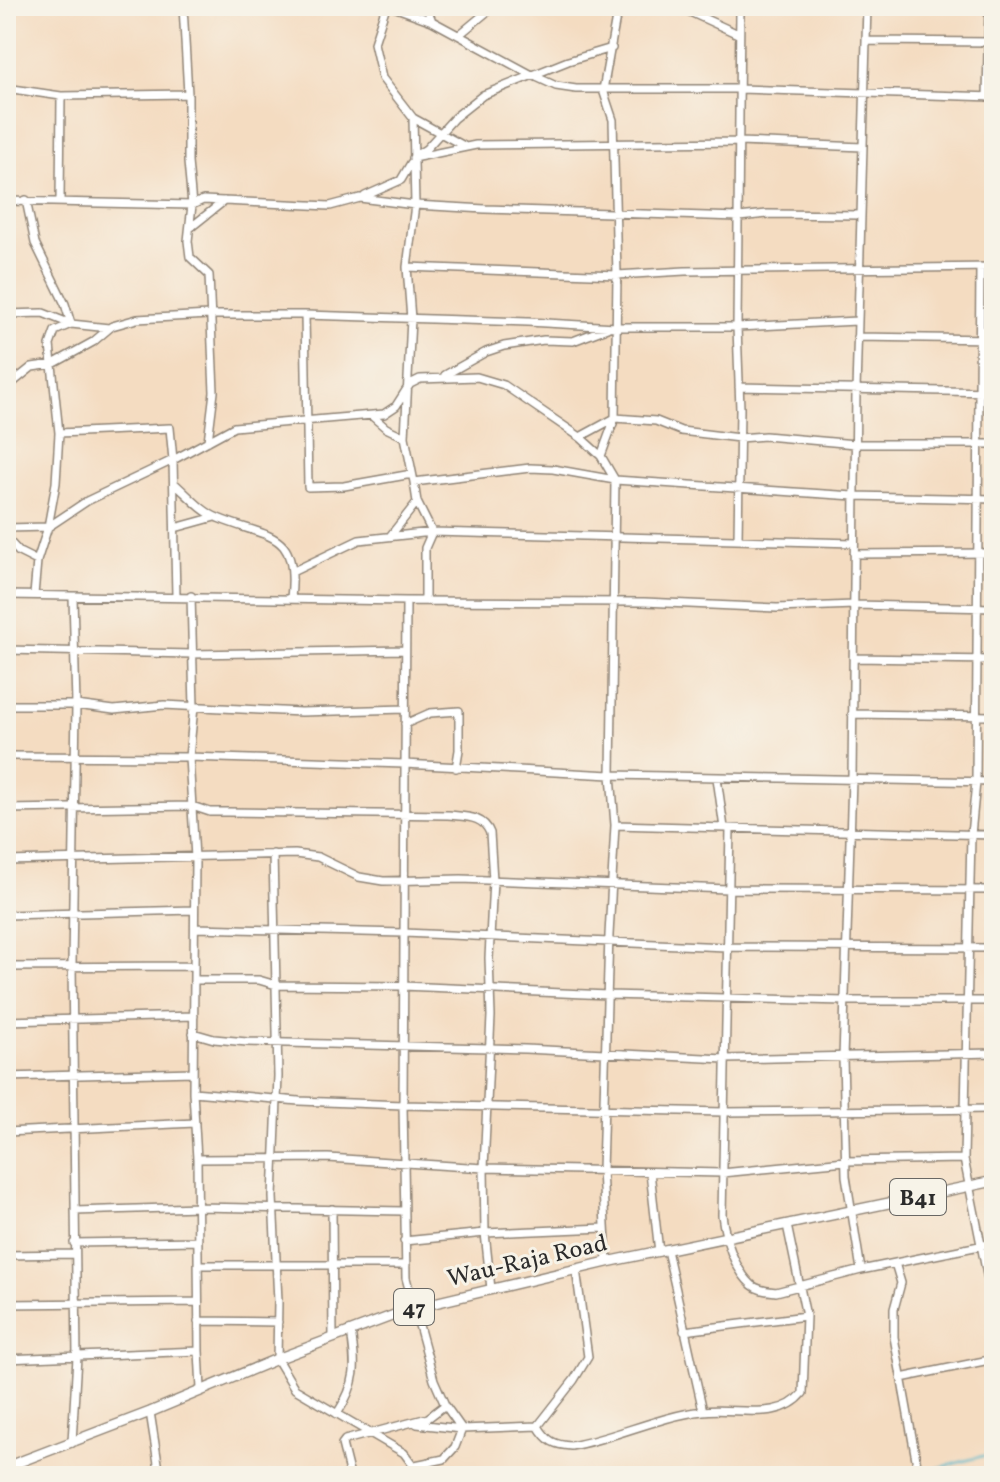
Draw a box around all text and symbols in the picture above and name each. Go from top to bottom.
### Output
road number: B41 [890,1179,946,1215]
street label: Wau-Raja Road [444,1227,611,1297]
road number: 47 [394,1289,434,1325]

